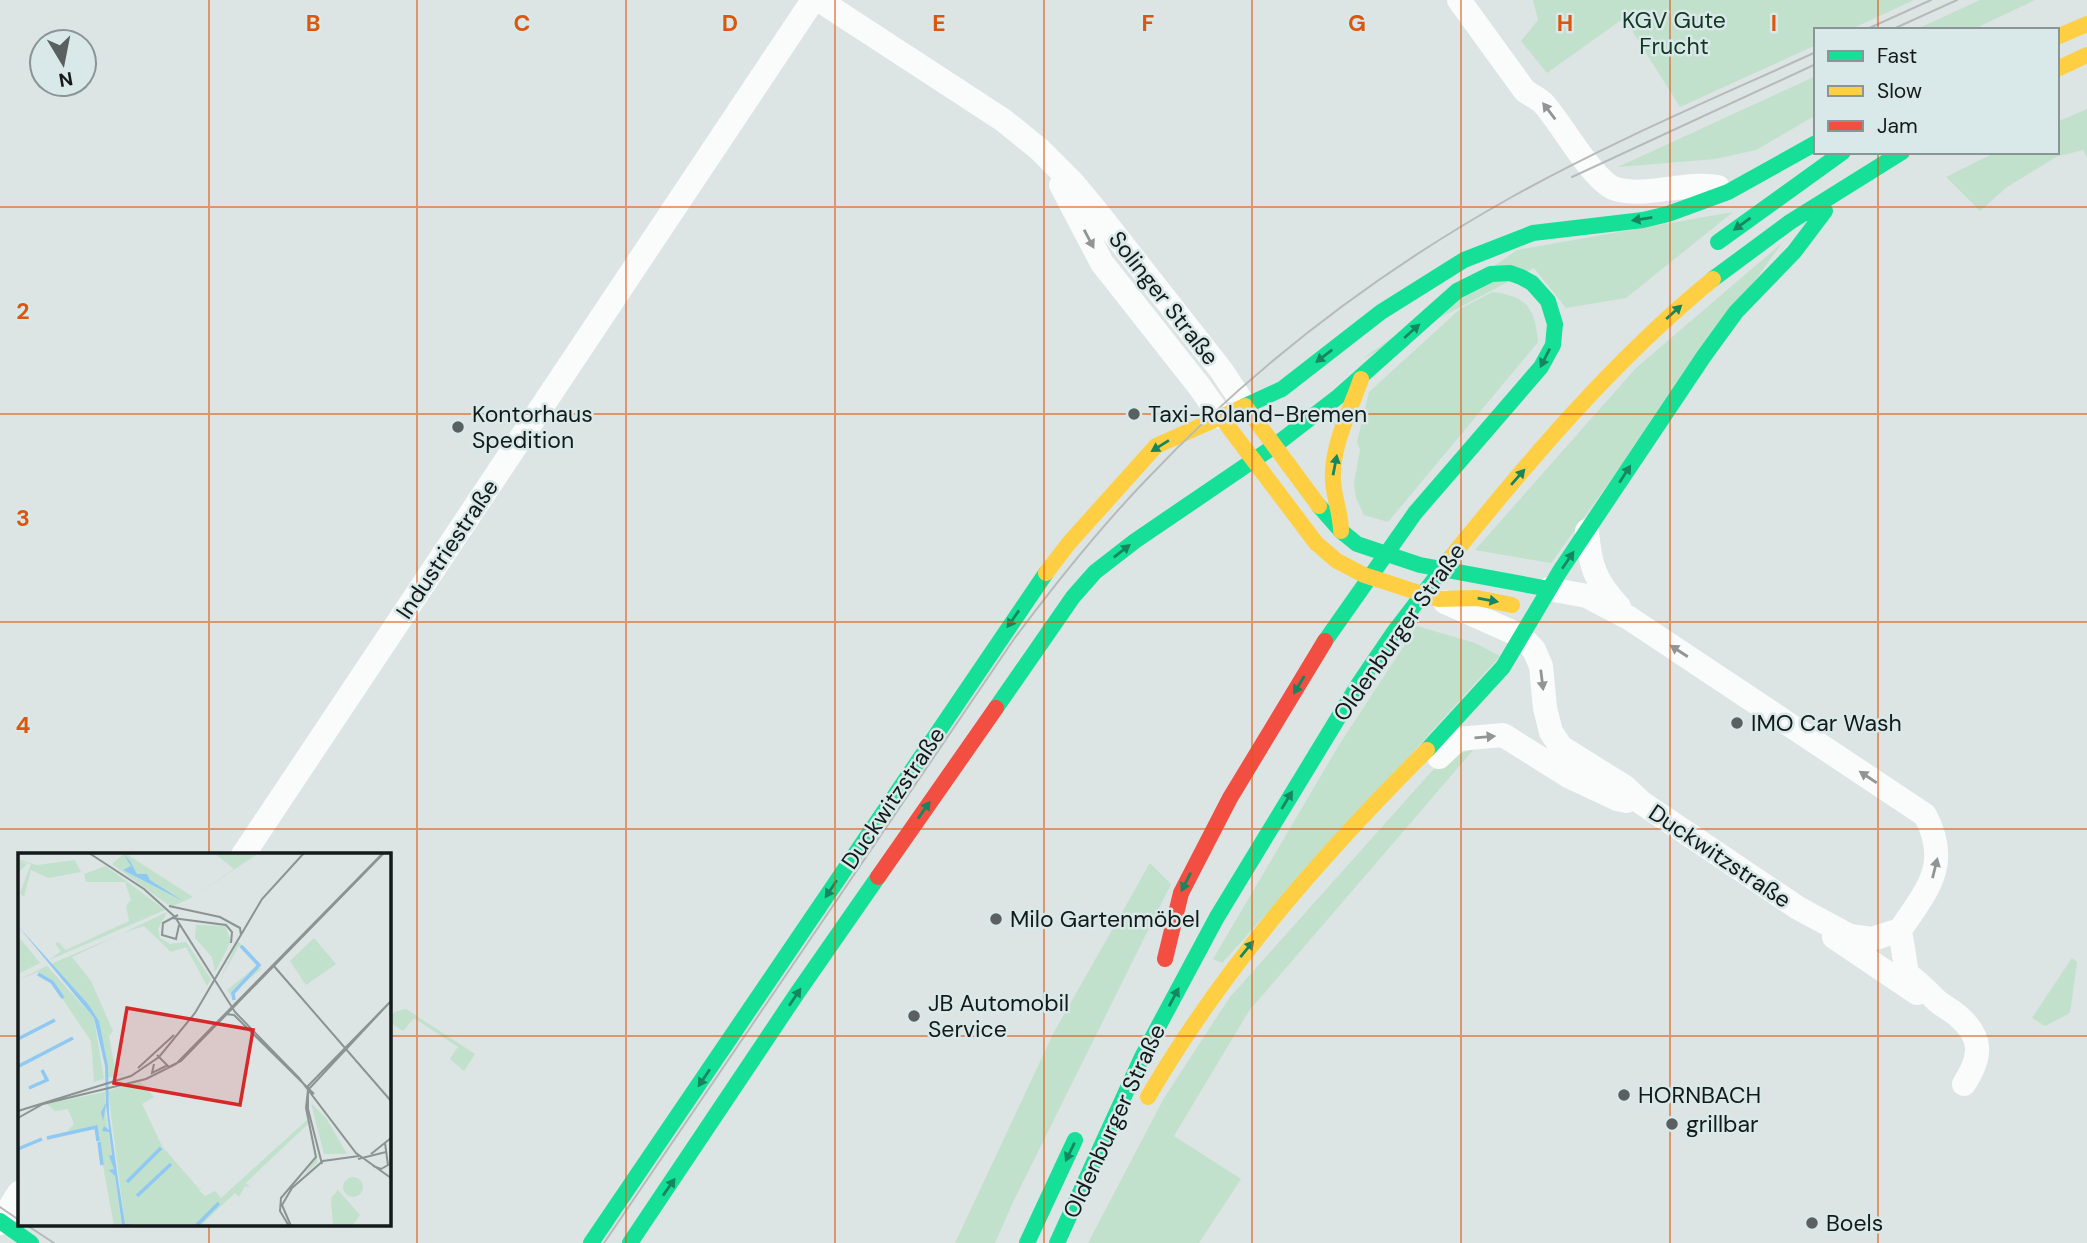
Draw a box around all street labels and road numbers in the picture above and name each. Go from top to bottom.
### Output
street label: Solinger Straße [1102,225,1226,371]
street label: Industriestraße [389,473,505,625]
street label: Oldenburger Straße [1326,537,1472,727]
street label: Duckwitzstraße [834,721,952,875]
street label: Duckwitzstraße [1643,797,1797,915]
street label: Oldenburger Straße [1056,1019,1172,1223]

